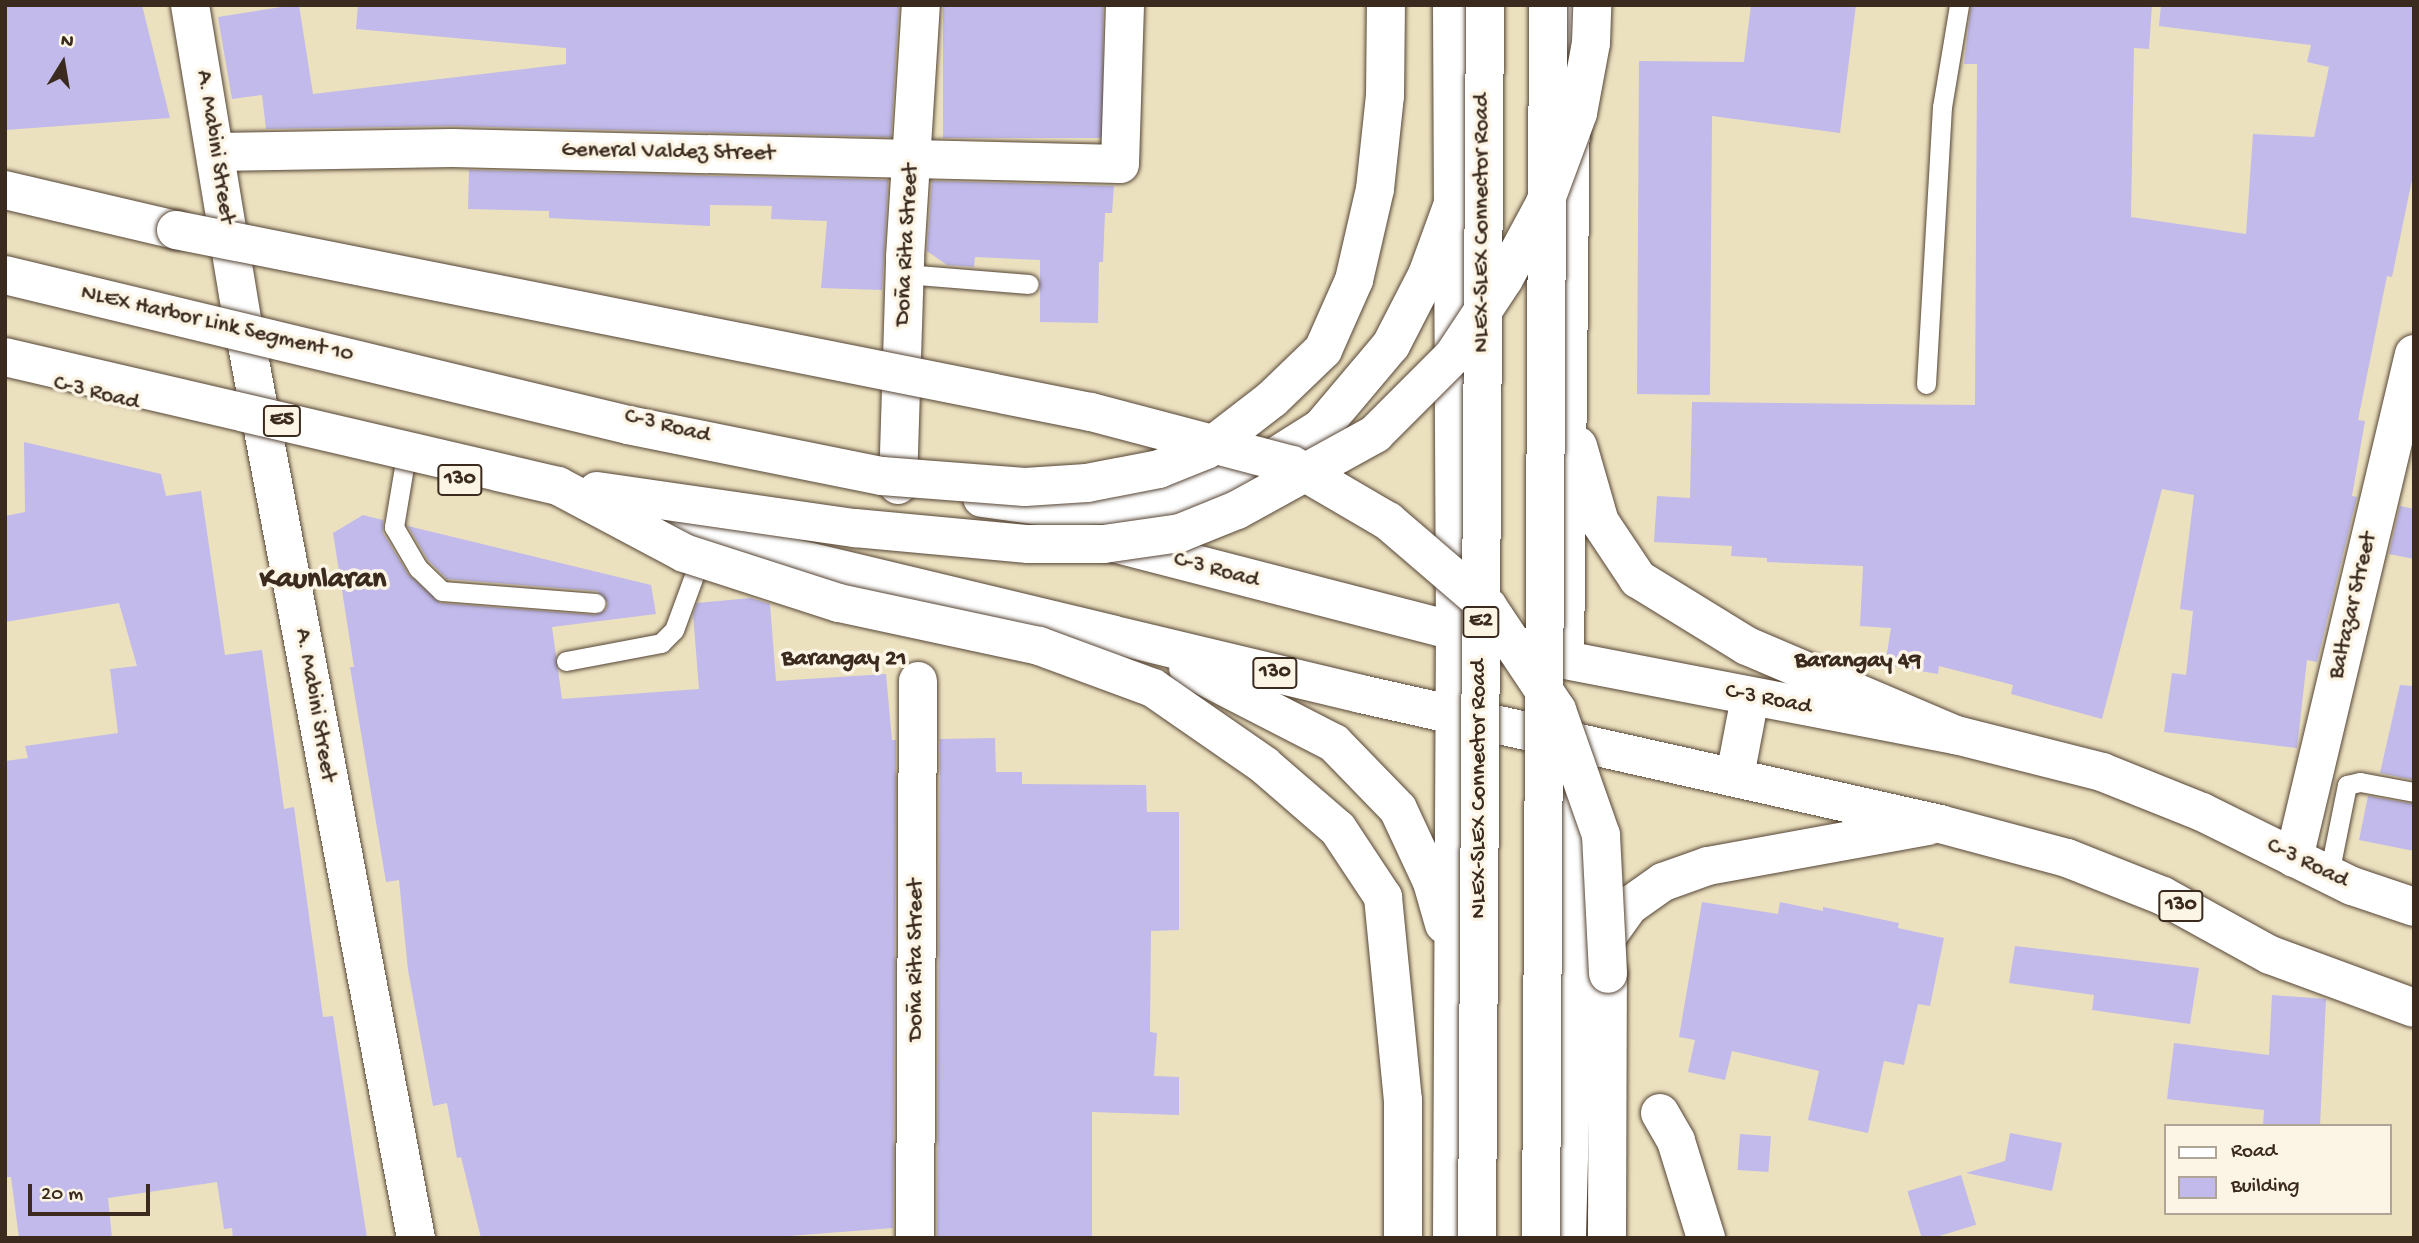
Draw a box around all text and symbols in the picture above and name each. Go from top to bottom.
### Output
north arrow [28,28,98,98]
text: N [59,29,75,54]
street label: A. Mabini Street [188,68,240,226]
street label: NLEX-SLEX Connector Road [1469,93,1497,353]
street label: General Valdez Street [561,137,775,169]
street label: Doña Rita Street [890,163,926,327]
street label: NLEX Harbor Link Segment 10 [78,280,356,370]
street label: C-3 Road [50,370,142,418]
street label: C-3 Road [621,403,713,451]
road number: E5 [263,404,301,438]
road number: 130 [437,462,483,498]
street label: Baltazar Street [2324,530,2384,682]
street label: C-3 Road [1170,546,1262,596]
district label: Kaunlaran [260,563,386,599]
road number: E2 [1462,604,1500,640]
street label: A. Mabini Street [287,626,341,784]
district label: Barangay 21 [782,646,906,674]
district label: Barangay 49 [1795,648,1921,676]
road number: 130 [1252,656,1298,690]
street label: NLEX-SLEX Connector Road [1466,659,1494,919]
street label: C-3 Road [1723,678,1813,722]
street label: C-3 Road [2262,832,2352,896]
street label: Doña Rita Street [903,879,931,1041]
road number: 130 [2158,888,2204,923]
legend [2164,1124,2391,1215]
text: Road [2231,1140,2277,1165]
scale bar [32,1170,154,1214]
text: Building [2231,1175,2300,1200]
text: 20 m [41,1183,83,1208]

